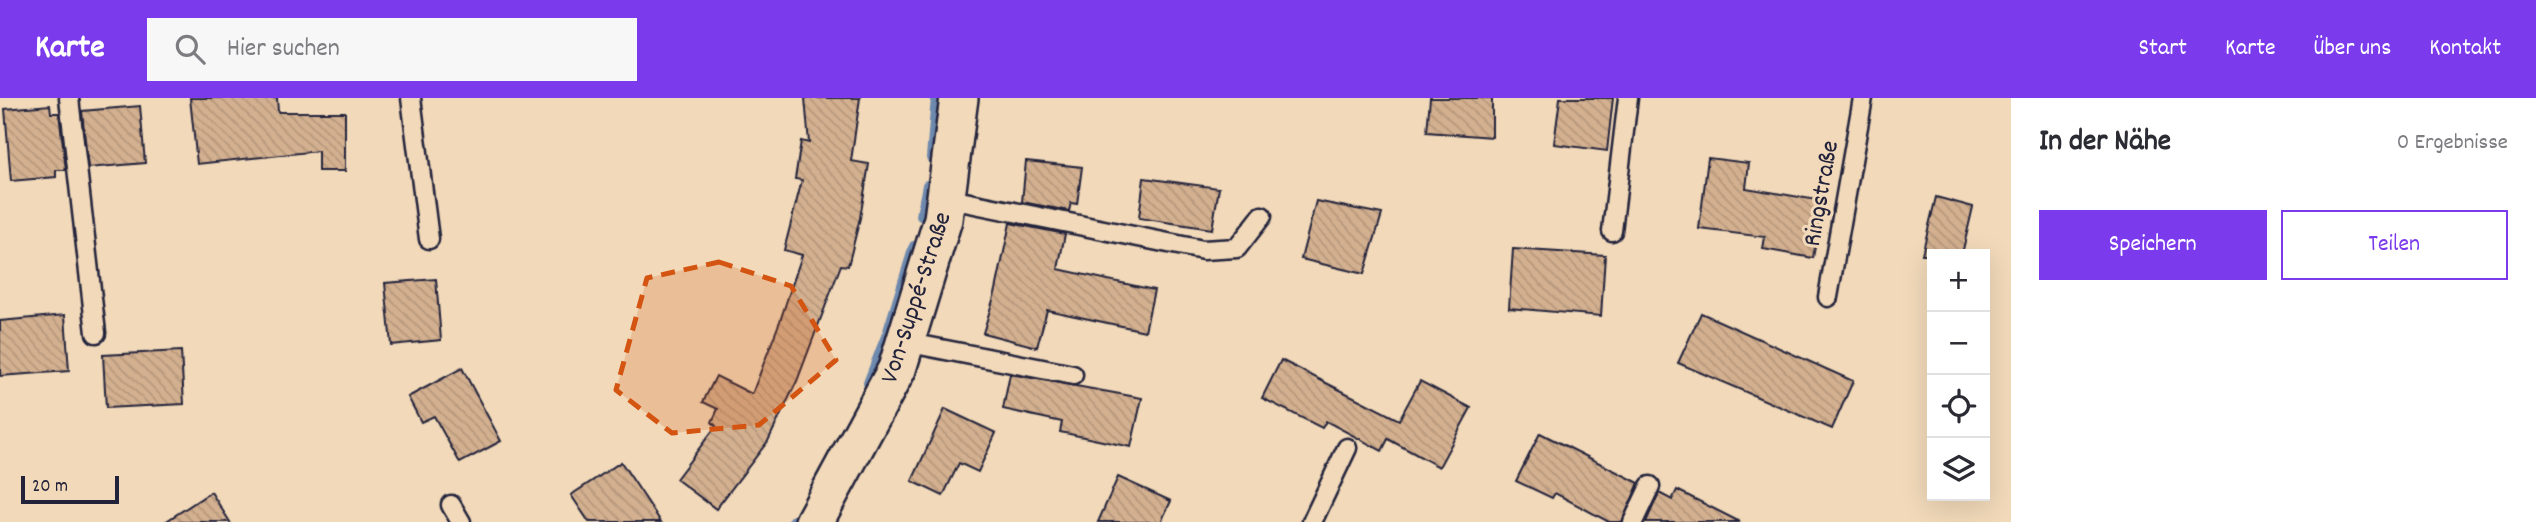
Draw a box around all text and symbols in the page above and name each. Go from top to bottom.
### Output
search box [147,18,637,81]
text: Karte [35,26,105,73]
icon: search [171,30,209,68]
text: Hier suchen [227,31,340,68]
text: Start [2138,32,2187,66]
text: Karte [2225,32,2276,66]
text: Über uns [2314,32,2391,66]
text: Kontakt [2429,32,2501,66]
text: In der Nähe [2039,122,2171,165]
text: 0 Ergebnisse [2397,127,2508,160]
street label: Ringstraße [1795,138,1850,250]
street label: Von-Suppé-Straße [872,208,962,389]
button: Speichern [2039,210,2267,280]
button: Teilen [2281,210,2508,280]
map controls [1927,249,1990,501]
button: + [1927,249,1990,312]
button: − [1927,312,1990,375]
button: locate [1927,375,1990,438]
button: layers [1927,438,1990,501]
scale bar [21,473,119,505]
text: 20 m [32,474,68,501]

